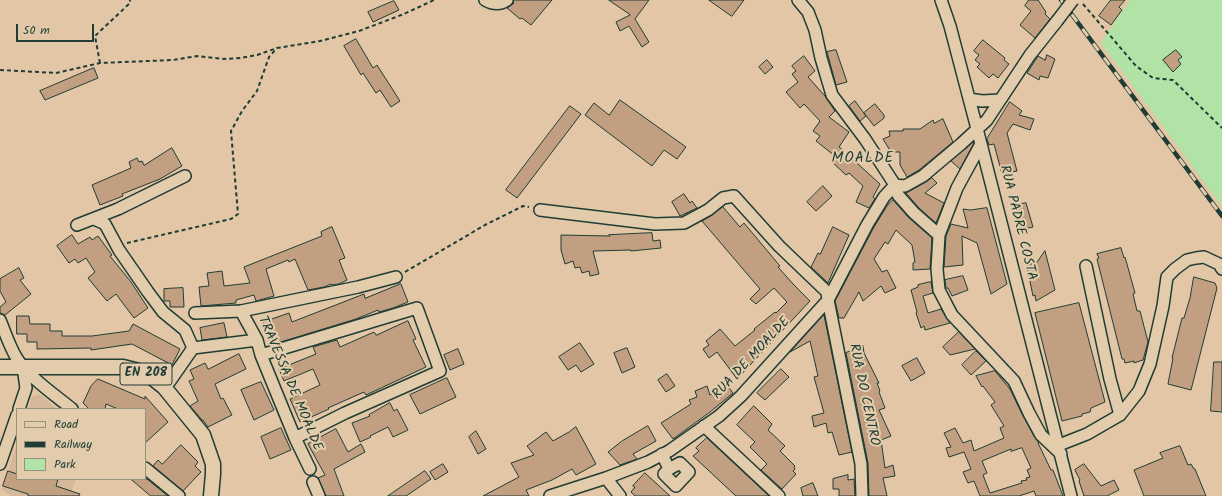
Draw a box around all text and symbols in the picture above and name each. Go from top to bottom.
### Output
scale bar [18,16,96,42]
text: 50 m [23,21,50,40]
district label: MOALDE [832,150,894,168]
street label: RUA PADRE COSTA [995,164,1039,282]
street label: TRAVESSA DE MOALDE [253,314,325,454]
street label: RUA DE MOALDE [710,314,794,404]
street label: RUA DO CENTRO [844,342,882,448]
road number: EN 208 [120,363,172,385]
legend [16,408,146,480]
text: Road [54,415,78,434]
text: Railway [54,435,92,454]
text: Park [54,455,76,474]

